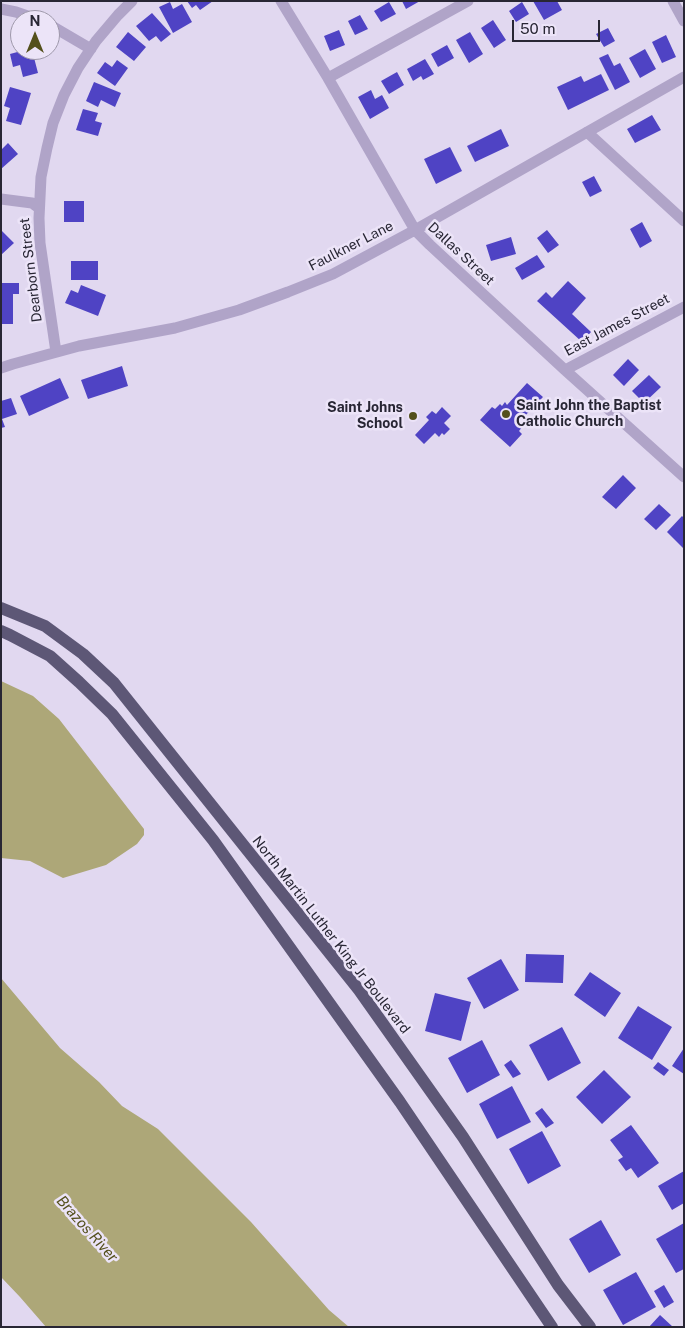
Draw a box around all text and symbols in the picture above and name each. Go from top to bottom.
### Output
north arrow [10,10,60,60]
scale bar [515,10,602,42]
text: N [30,13,40,29]
text: 50 m [520,20,555,37]
street label: Dearborn Street [16,217,46,323]
street label: Faulkner Lane [306,217,396,275]
street label: Dallas Street [424,219,498,289]
street label: East James Street [562,290,672,360]
place label: Saint John the Baptist Catholic Church [516,398,662,431]
place label: Saint Johns School [327,400,403,432]
marker: Saint John the Baptist Catholic Church [500,408,512,420]
marker: Saint Johns School [407,410,419,422]
street label: North Martin Luther King Jr Boulevard [249,833,413,1037]
water label: Brazos River [52,1192,122,1266]

